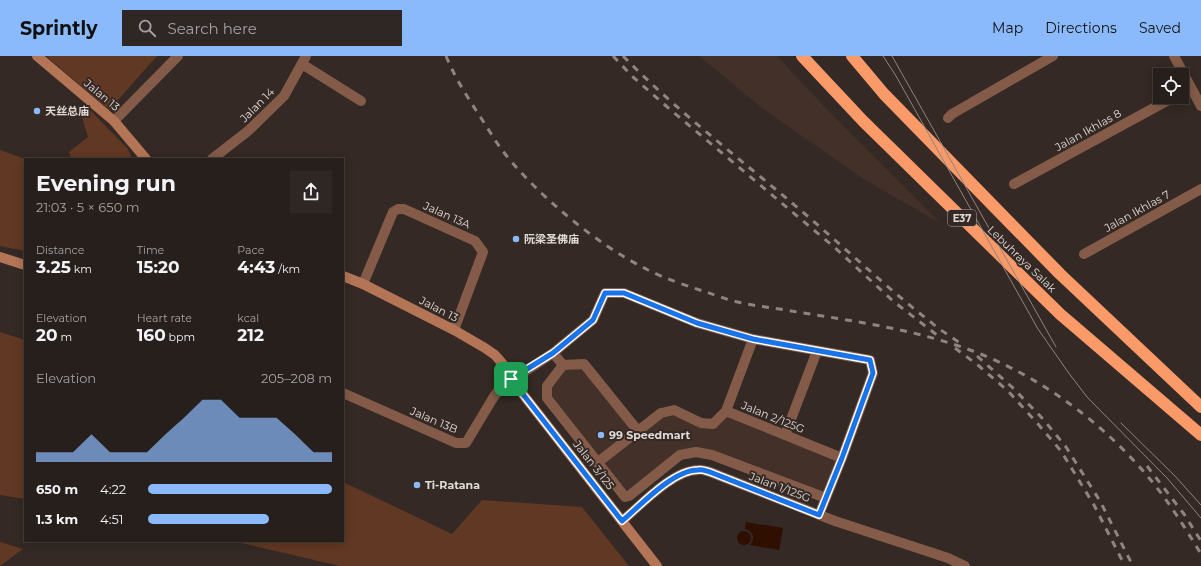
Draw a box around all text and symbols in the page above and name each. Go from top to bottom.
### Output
search box [122,10,402,46]
text: Sprintly [20,17,98,40]
icon: search [136,17,158,39]
text: Search here [168,19,257,38]
text: Map [992,19,1023,37]
text: Directions [1045,19,1117,37]
text: Saved [1139,19,1181,37]
map controls [1153,68,1189,104]
button: locate [1153,68,1189,104]
street label: Jalan 13 [81,76,123,114]
street label: Jalan 14 [236,84,278,126]
place label: 天丝总庙 [45,104,89,118]
marker: 天丝总庙 [32,106,42,116]
street label: Jalan Ikhlas 8 [1051,106,1124,155]
text: Evening run [36,170,176,197]
button: share [290,171,332,213]
street label: Jalan Ikhlas 7 [1101,187,1172,235]
street label: Jalan 13A [420,198,473,232]
text: 21:03 · 5 × 650 m [36,199,139,215]
road number: E37 [948,210,976,226]
street label: Lebuhraya Salak [985,223,1060,296]
place label: 阮梁圣佛庙 [524,232,579,246]
marker: 阮梁圣佛庙 [511,234,521,244]
text: Distance [36,243,84,257]
text: Time [137,243,164,257]
text: Pace [237,243,264,257]
text: 3.25 [36,257,71,277]
text: 15:20 [137,257,179,277]
text: 4:43 [237,257,275,277]
text: km [71,262,92,276]
text: /km [275,262,300,276]
street label: Jalan 13 [416,293,461,325]
text: Elevation [36,311,87,325]
text: Heart rate [137,311,192,325]
text: kcal [237,311,259,325]
text: 20 [36,325,58,345]
text: 160 [137,325,166,345]
text: 212 [237,325,264,345]
text: m [58,330,72,344]
text: bpm [166,330,195,344]
pin [494,362,528,396]
icon: arrive [500,368,522,390]
text: Elevation [36,370,96,386]
text: 205–208 m [261,370,332,386]
street label: Jalan 2/125G [738,398,807,436]
street label: Jalan 13B [407,403,460,436]
place label: 99 Speedmart [609,428,690,442]
marker: 99 Speedmart [596,430,606,440]
street label: Jalan 3/125 [570,437,618,492]
street label: Jalan 1/125G [746,469,813,505]
place label: Ti-Ratana [425,478,480,492]
marker: Ti-Ratana [412,480,422,490]
text: 650 m [36,481,78,497]
text: 4:22 [100,481,126,497]
text: 1.3 km [36,511,78,527]
text: 4:51 [100,511,123,527]

